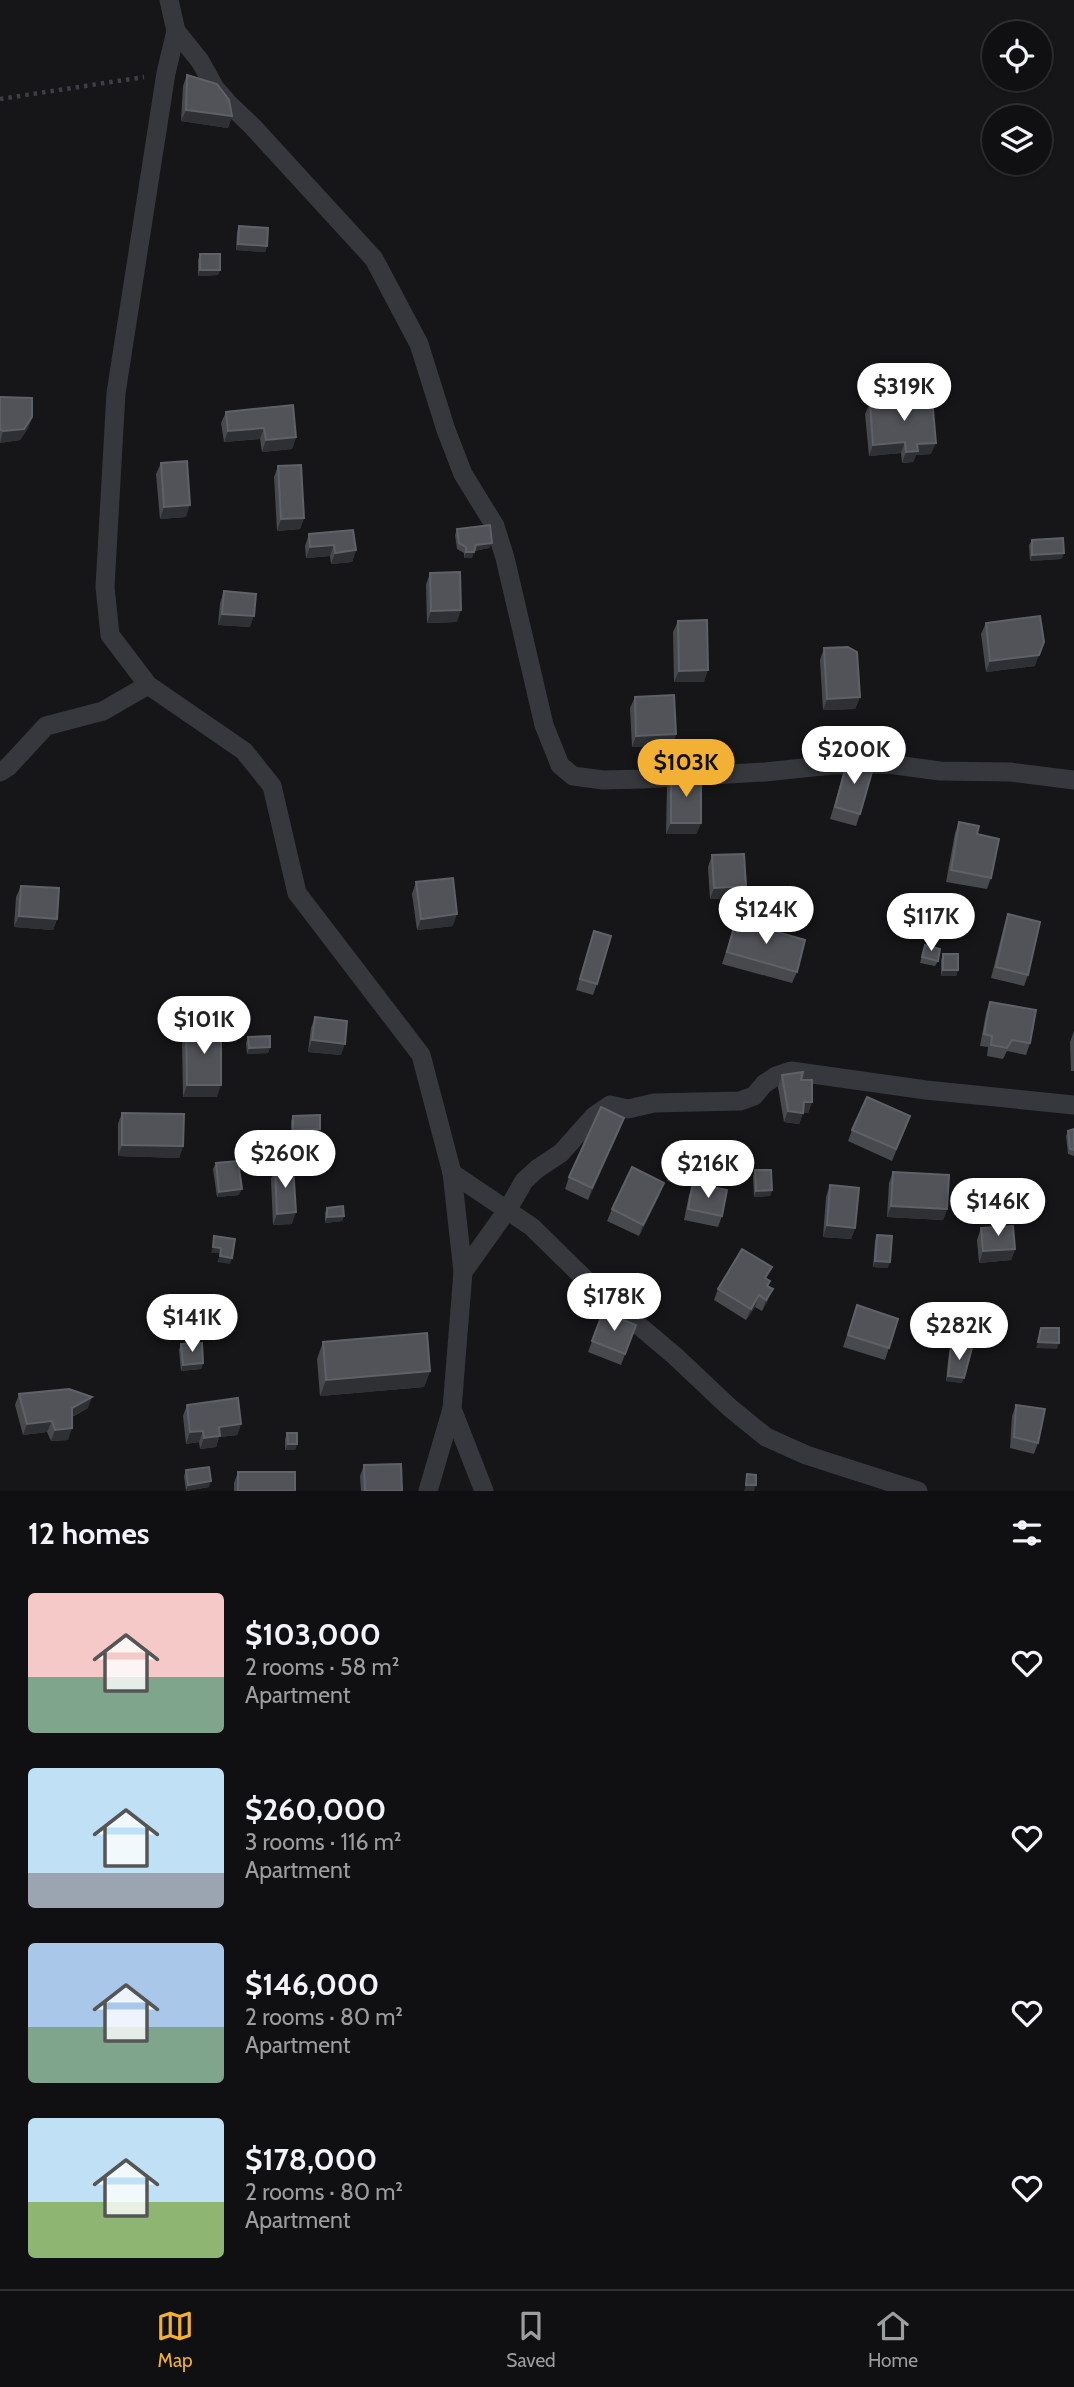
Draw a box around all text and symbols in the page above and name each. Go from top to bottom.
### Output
map controls [982,21,1052,175]
button: locate [982,21,1052,91]
button: layers [982,105,1052,175]
pin: $319K [855,364,953,423]
text: $319K [873,372,935,400]
pin: $200K [805,726,903,786]
text: $200K [818,735,890,763]
pin: $103K [637,740,735,799]
text: $103K [654,748,718,776]
pin: $124K [717,886,815,946]
pin: $117K [882,894,980,953]
text: $124K [735,895,797,923]
text: $117K [903,902,959,930]
pin: $101K [155,996,253,1056]
text: $101K [174,1005,234,1033]
pin: $260K [236,1130,334,1190]
text: $260K [250,1139,320,1167]
pin: $216K [659,1140,757,1200]
text: $216K [677,1149,739,1177]
pin: $146K [949,1178,1047,1238]
text: $146K [966,1187,1030,1215]
pin: $178K [565,1274,663,1333]
text: $178K [583,1282,645,1310]
pin: $141K [143,1294,241,1354]
pin: $282K [910,1302,1008,1362]
text: $141K [163,1303,221,1331]
text: $282K [926,1311,992,1339]
icon: filters [1008,1514,1046,1552]
text: 12 homes [28,1515,150,1552]
text: $103,000 [245,1616,381,1653]
icon: home [84,1621,168,1705]
icon: heart [1008,1644,1046,1682]
text: 2 rooms · 58 m² [245,1653,399,1681]
text: Apartment [245,1681,350,1709]
text: $260,000 [245,1791,386,1828]
icon: home [84,1796,168,1880]
icon: heart [1008,1819,1046,1857]
text: 3 rooms · 116 m² [245,1828,401,1856]
text: Apartment [245,1856,350,1884]
text: $146,000 [245,1966,379,2003]
icon: home [84,1971,168,2055]
icon: heart [1008,1994,1046,2032]
text: 2 rooms · 80 m² [245,2003,403,2031]
text: Apartment [245,2031,350,2059]
text: $178,000 [245,2141,377,2178]
icon: home [84,2146,168,2230]
icon: heart [1008,2169,1046,2207]
text: 2 rooms · 80 m² [245,2178,403,2206]
text: Apartment [245,2206,350,2234]
tab: Map [156,2307,194,2372]
tab: Saved [506,2307,556,2372]
tab: Home [868,2307,918,2372]

